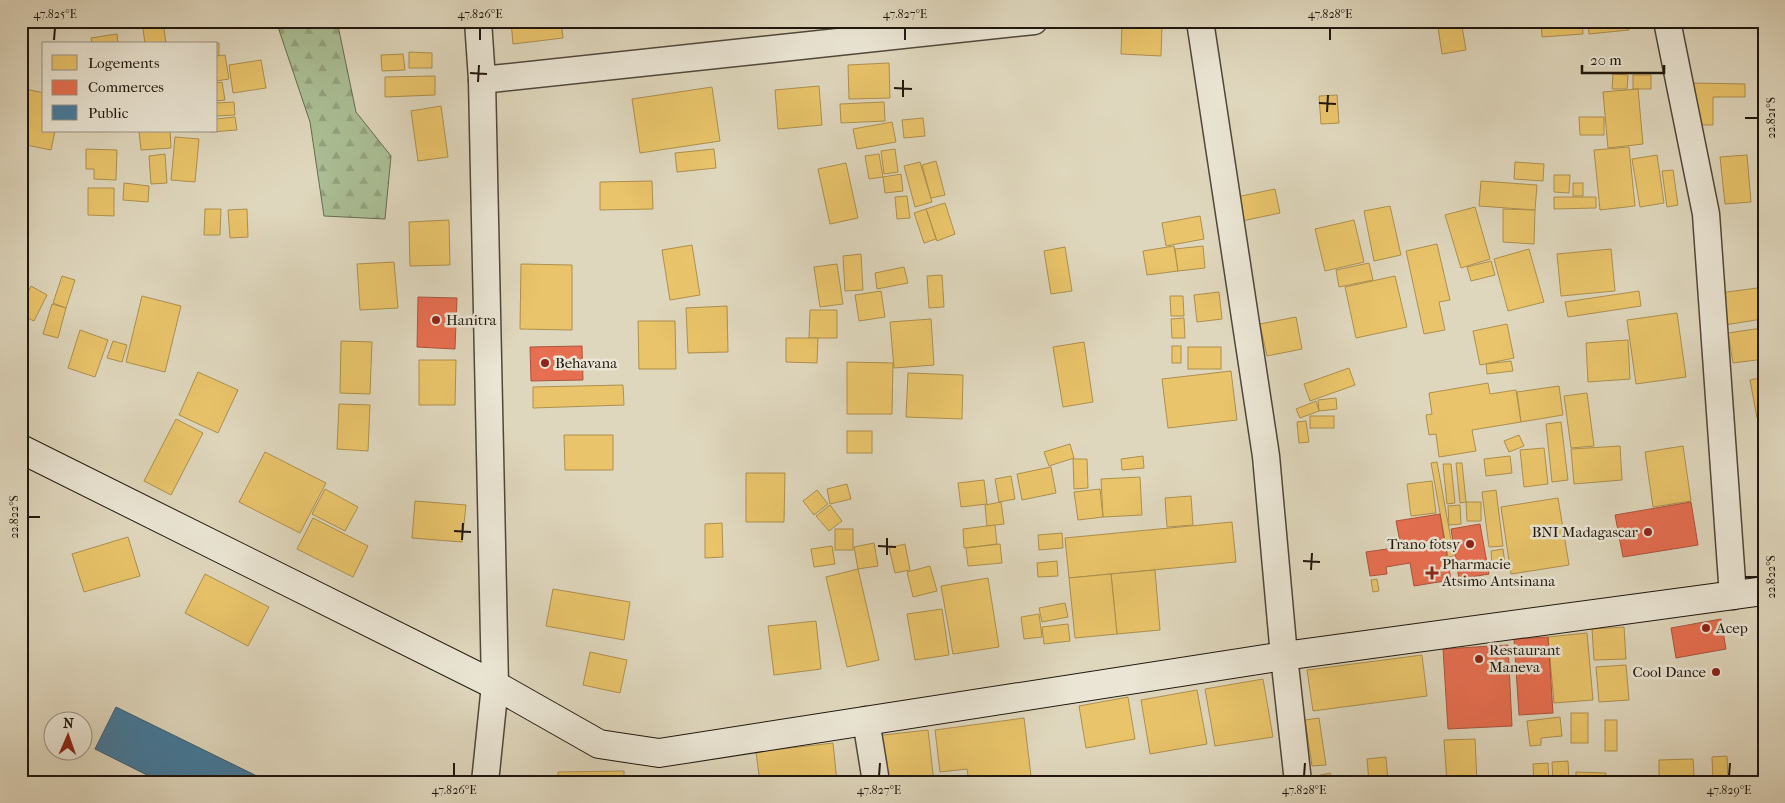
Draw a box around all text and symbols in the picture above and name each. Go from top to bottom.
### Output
text: 47.825°E [33,7,77,21]
text: 47.826°E [457,7,503,21]
text: 47.827°E [883,7,927,21]
text: 47.828°E [1308,7,1352,21]
legend [42,42,218,132]
scale bar [1582,42,1665,74]
text: 20 m [1590,51,1622,69]
text: Logements [88,54,160,72]
text: Commerces [88,78,164,96]
text: 22.821°S [1764,97,1778,139]
text: Public [88,104,129,122]
place label: Hanitra [446,311,498,329]
marker: Hanitra [430,314,442,326]
place label: Behavana [555,354,618,372]
marker: Behavana [539,357,551,369]
text: 22.822°S [7,495,21,539]
place label: BNI Madagascar [1532,523,1639,541]
marker: BNI Madagascar [1642,526,1654,538]
place label: Trano fotsy [1387,535,1461,553]
marker: Trano fotsy [1464,538,1476,550]
place label: Pharmacie Atsimo Antsinana [1441,555,1556,590]
text: 22.822°S [1764,555,1778,599]
marker: Pharmacie Atsimo Antsinana [1426,567,1438,579]
place label: Acep [1715,619,1748,637]
marker: Acep [1700,622,1712,634]
place label: Restaurant Maneva [1489,641,1561,676]
marker: Restaurant Maneva [1473,653,1485,665]
place label: Cool Dance [1632,663,1707,681]
marker: Cool Dance [1710,666,1722,678]
north arrow [42,710,92,760]
text: N [63,715,74,732]
text: 47.826°E [431,783,477,797]
text: 47.827°E [857,783,901,797]
text: 47.828°E [1282,783,1326,797]
text: 47.829°E [1707,783,1751,797]

